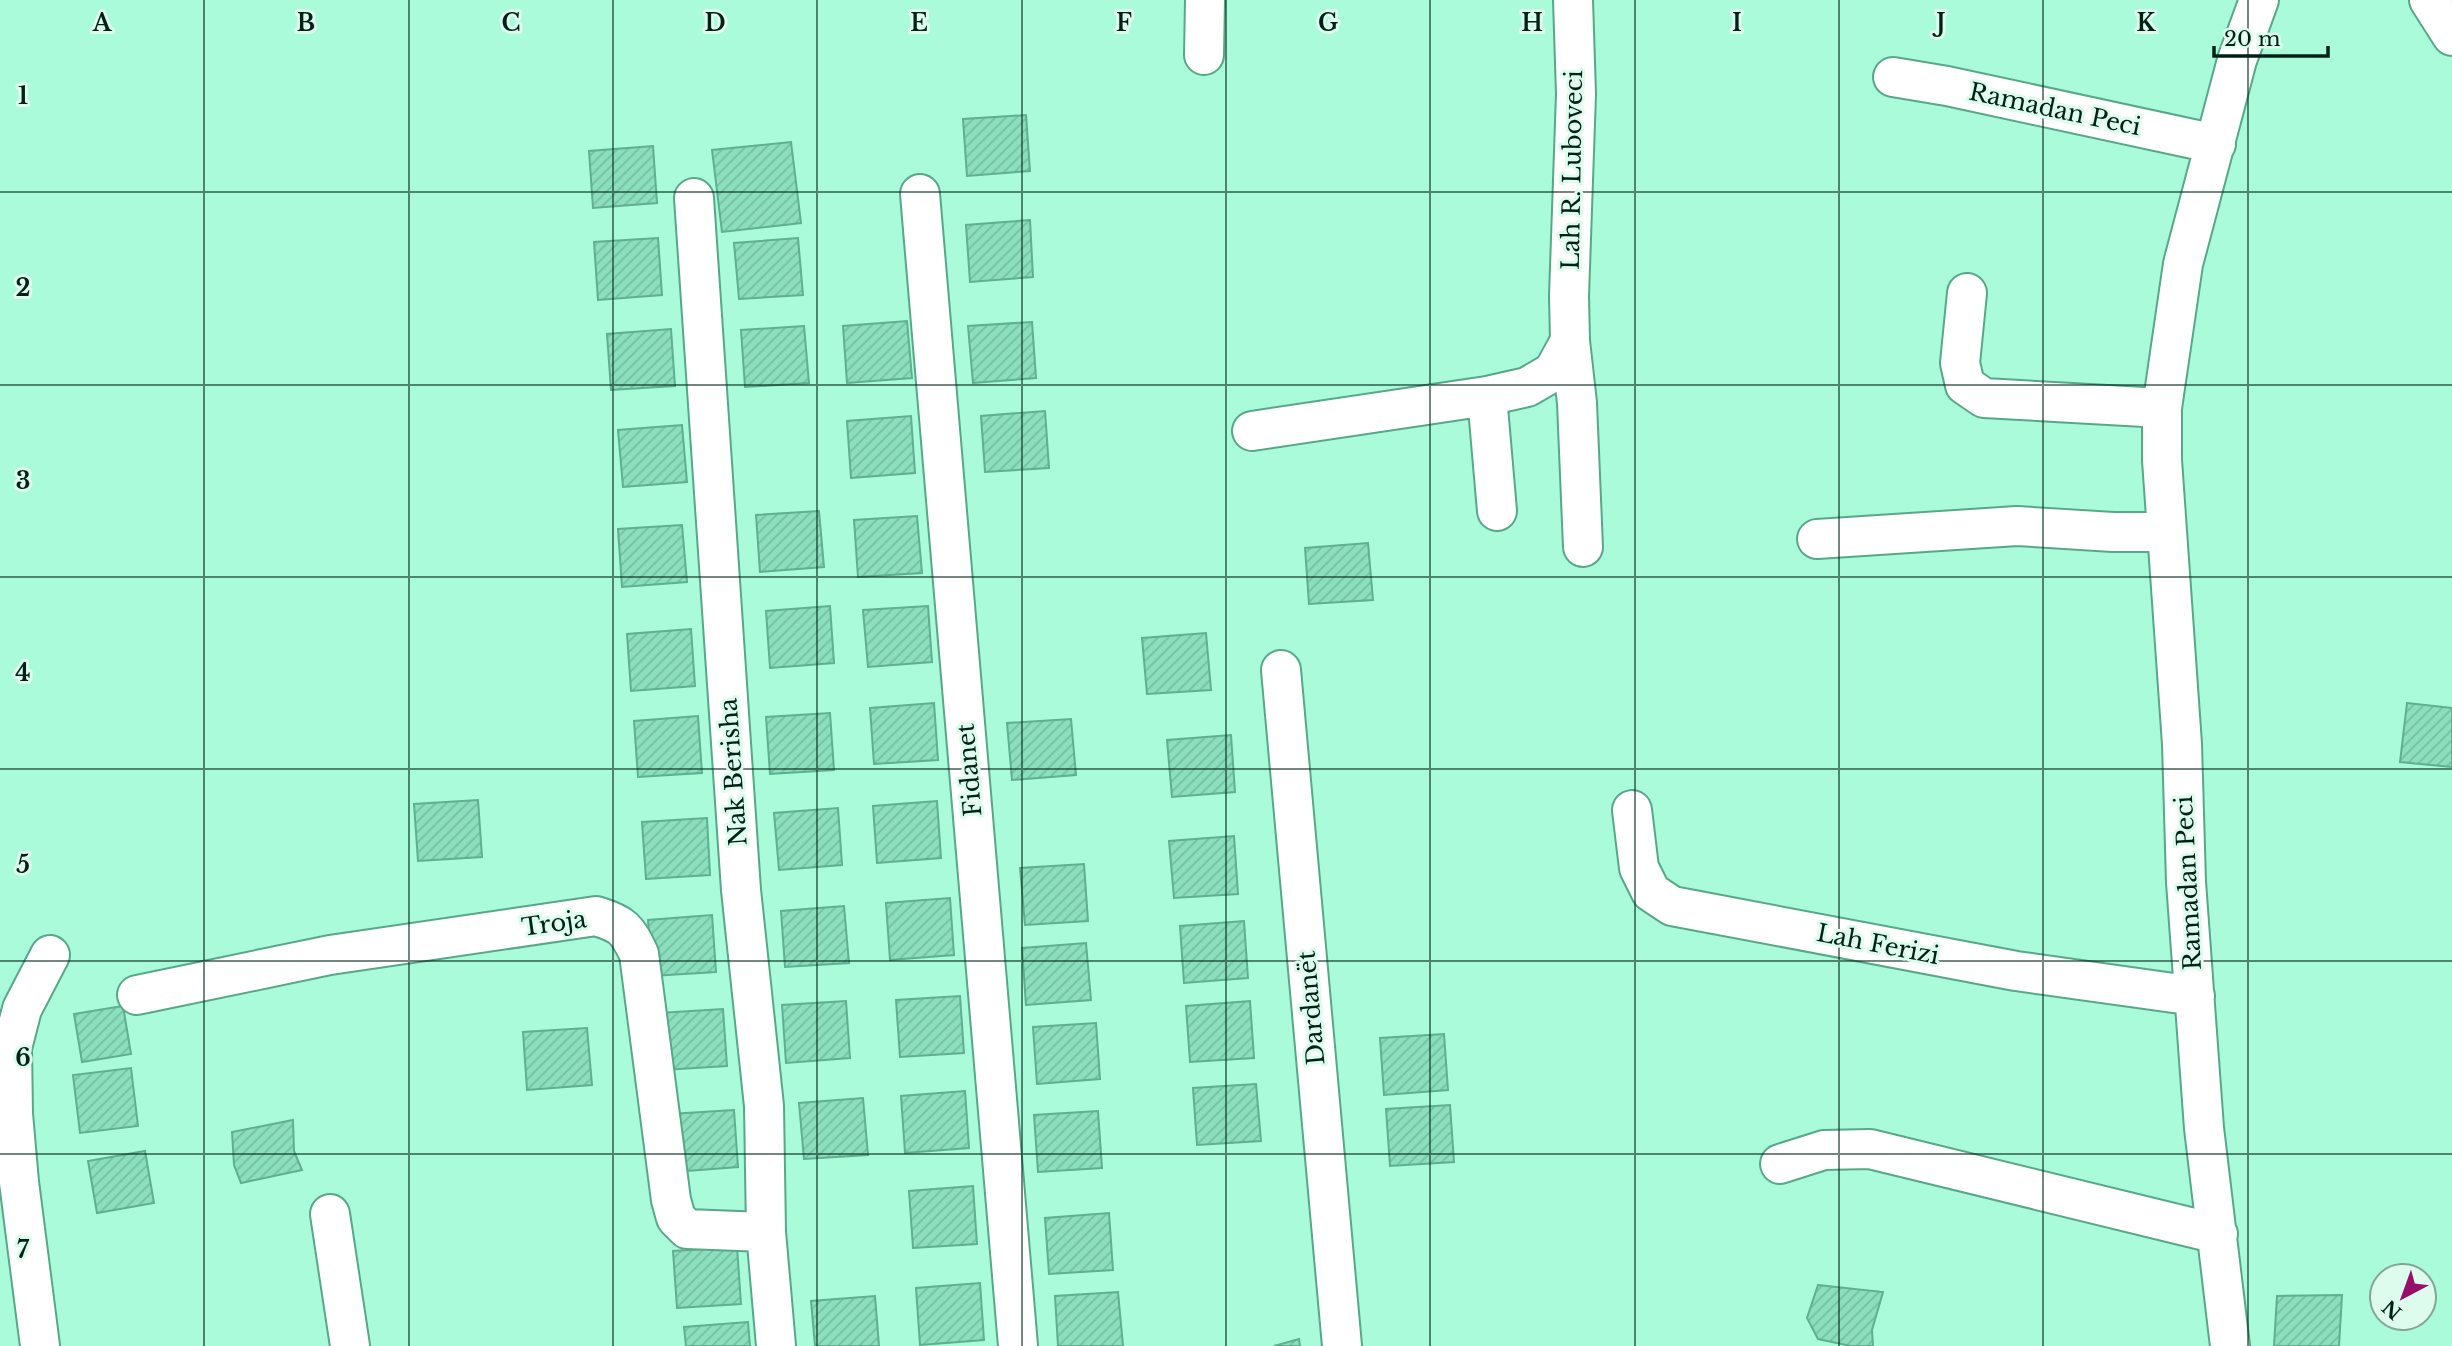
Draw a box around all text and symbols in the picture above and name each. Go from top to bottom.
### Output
text: A [92,9,113,37]
text: B [297,9,315,37]
text: C [502,9,520,37]
text: D [704,9,726,37]
text: E [910,9,928,37]
text: F [1116,9,1132,37]
text: G [1318,9,1338,37]
text: H [1521,9,1543,37]
text: I [1732,9,1742,37]
text: J [1932,9,1946,37]
text: K [2137,9,2157,37]
scale bar [2214,14,2328,58]
text: 20 m [2224,26,2281,52]
street label: Lah R. Luboveci [1556,70,1588,270]
street label: Ramadan Peci [1967,77,2143,141]
text: 1 [18,82,28,110]
text: 2 [16,274,30,302]
text: 3 [16,467,30,495]
text: 4 [15,659,31,687]
street label: Nak Berisha [713,697,753,847]
street label: Fidanet [950,722,988,818]
street label: Ramadan Peci [2169,795,2207,971]
text: 5 [16,851,30,879]
street label: Troja [520,904,589,942]
street label: Lah Ferizi [1814,918,1942,970]
street label: Dardanët [1292,950,1330,1066]
text: 6 [15,1044,31,1072]
text: 7 [17,1236,30,1264]
north arrow [2368,1262,2438,1332]
text: N [2378,1295,2406,1324]

